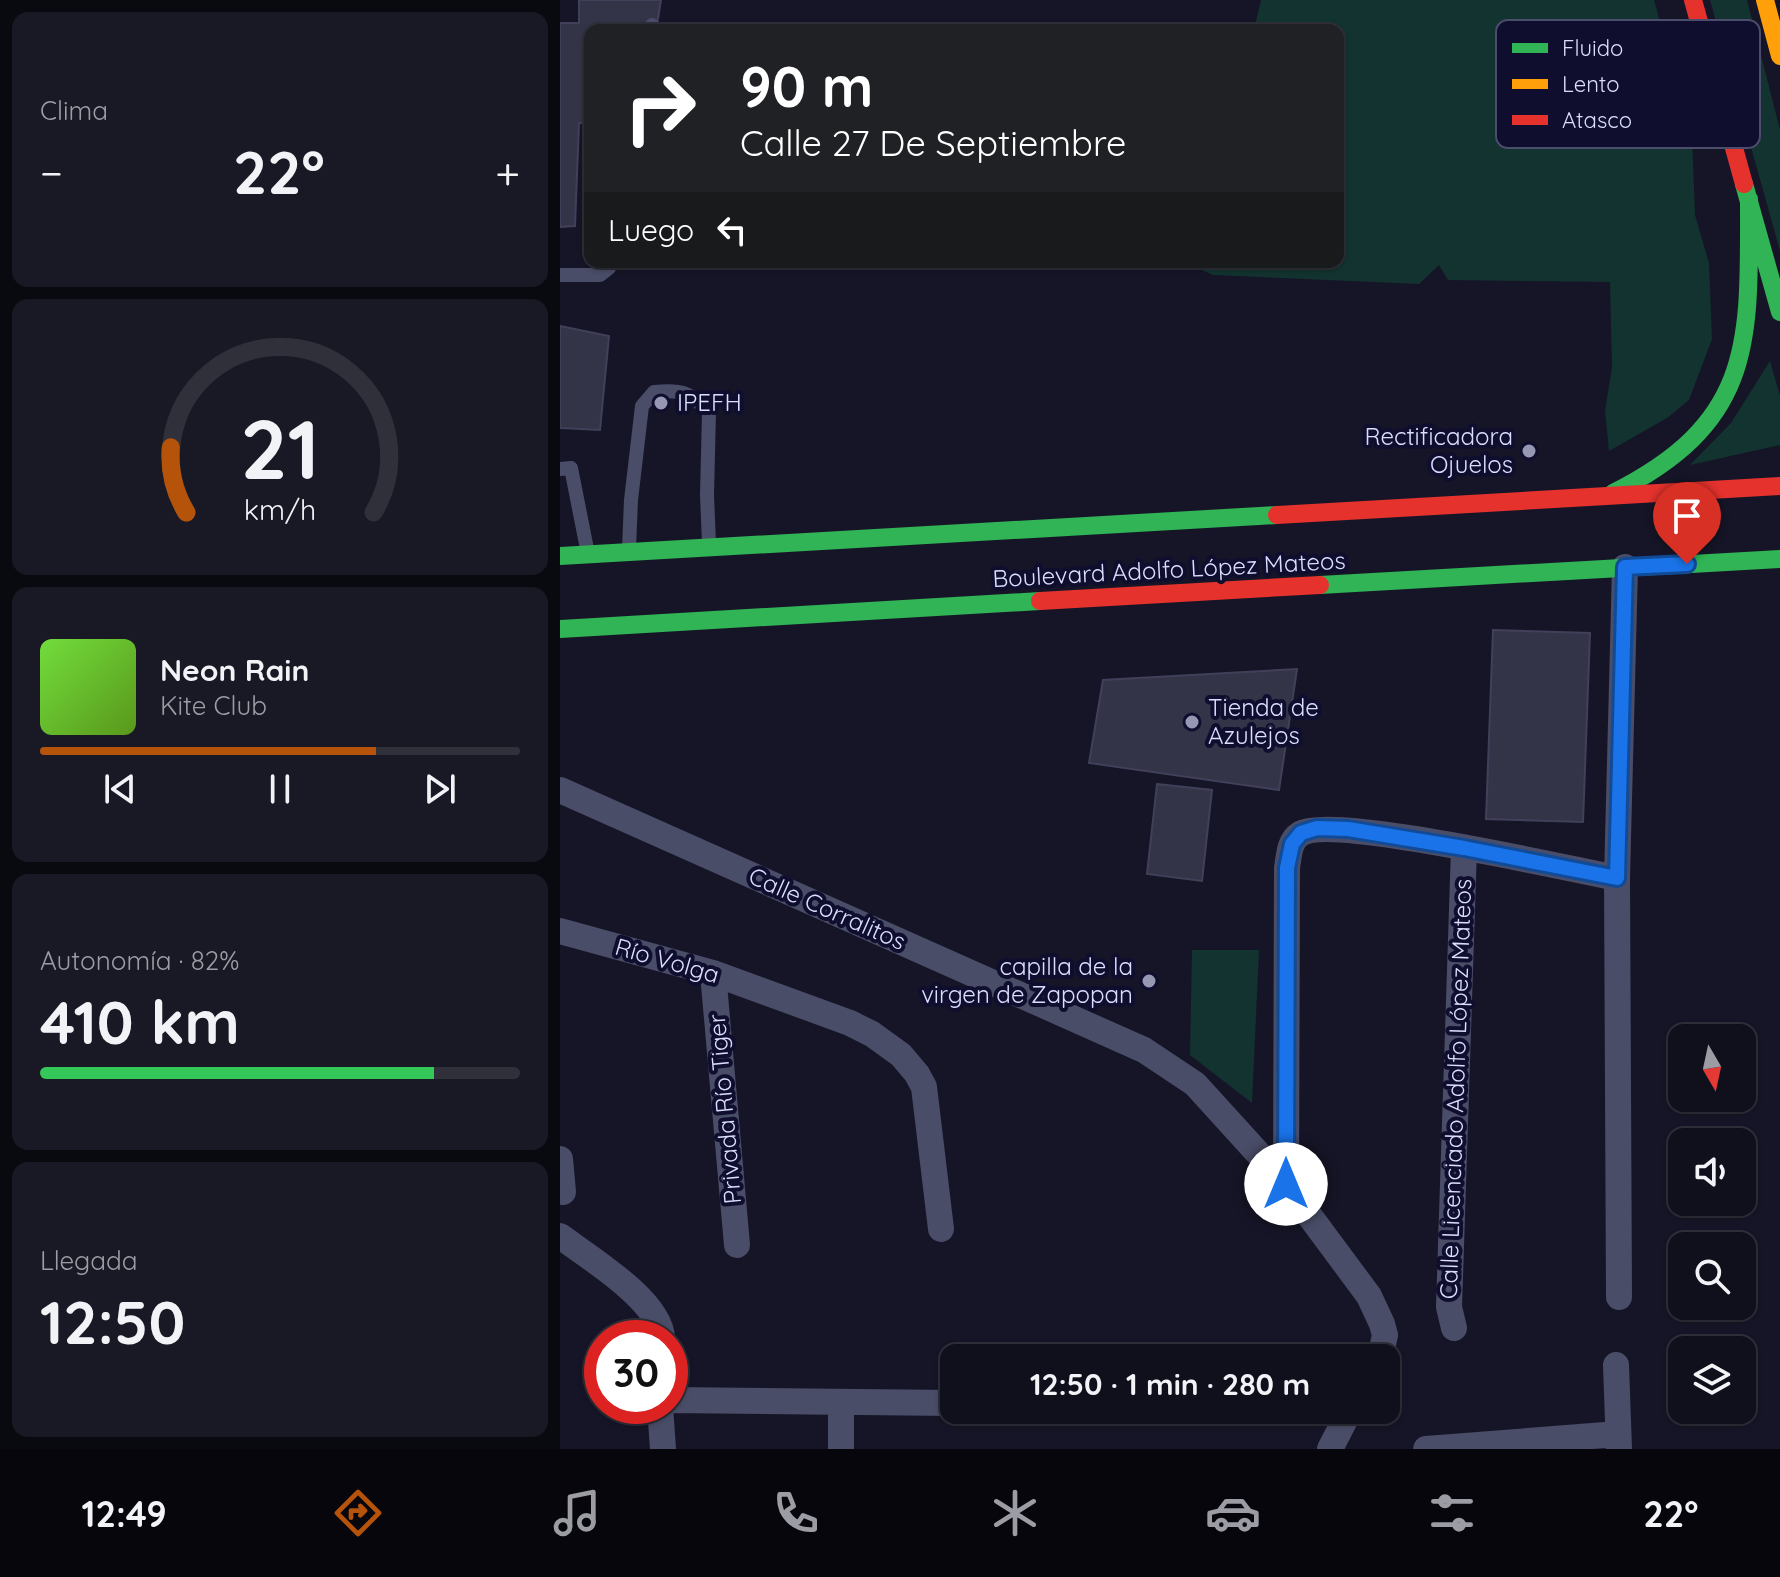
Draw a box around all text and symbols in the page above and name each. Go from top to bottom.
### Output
legend [1496,20,1760,148]
text: Fluido [1562,34,1623,62]
text: 90 m [740,51,874,121]
icon: right [608,56,712,160]
text: Lento [1562,70,1620,98]
text: Clima [40,94,108,127]
text: Atasco [1562,106,1632,134]
text: Calle 27 De Septiembre [740,120,1126,165]
text: 22° [233,134,325,209]
text: − [40,145,63,200]
text: + [495,145,520,200]
icon: left [710,208,754,252]
text: Luego [608,211,694,249]
place label: IPEFH [677,387,742,417]
marker: IPEFH [652,394,670,412]
text: 21 [240,396,320,500]
place label: Rectificadora Ojuelos [1365,421,1513,479]
marker: Rectificadora Ojuelos [1520,442,1538,460]
pin [1653,482,1721,564]
text: km/h [244,491,316,527]
icon: arrive [1665,494,1709,538]
street label: Boulevard Adolfo López Mateos [992,545,1346,593]
text: Neon Rain [160,651,309,689]
text: Kite Club [160,689,267,722]
place label: Tienda de Azulejos [1208,692,1319,750]
marker: Tienda de Azulejos [1183,713,1201,731]
icon: previous [98,767,142,811]
icon: pause [258,767,302,811]
icon: next [418,767,462,811]
street label: Calle Corralitos [744,860,910,956]
street label: Calle Licenciado Adolfo López Mateos [1433,878,1477,1300]
street label: Río Volga [612,931,723,989]
text: Autonomía · 82% [40,944,239,977]
place label: capilla de la virgen de Zapopan [921,951,1133,1009]
marker: capilla de la virgen de Zapopan [1140,972,1158,990]
text: 410 km [40,984,240,1059]
street label: Privada Río Tiger [701,1013,747,1205]
north arrow [1668,1024,1756,1112]
map controls [1668,1024,1756,1424]
button: sound [1668,1128,1756,1216]
position arrow [1244,1142,1328,1226]
button: search [1668,1232,1756,1320]
text: Llegada [40,1244,137,1277]
text: 12:50 [40,1284,185,1359]
speed limit sign: 30 [584,1320,688,1424]
button: layers [1668,1336,1756,1424]
text: 12:50 · 1 min · 280 m [1030,1365,1310,1403]
icon: directions [330,1485,386,1541]
icon: music [549,1485,605,1541]
icon: phone [768,1485,824,1541]
icon: climate [987,1485,1043,1541]
icon: car [1205,1485,1261,1541]
icon: filters [1424,1485,1480,1541]
text: 12:49 [81,1491,167,1536]
text: 22° [1643,1491,1698,1536]

